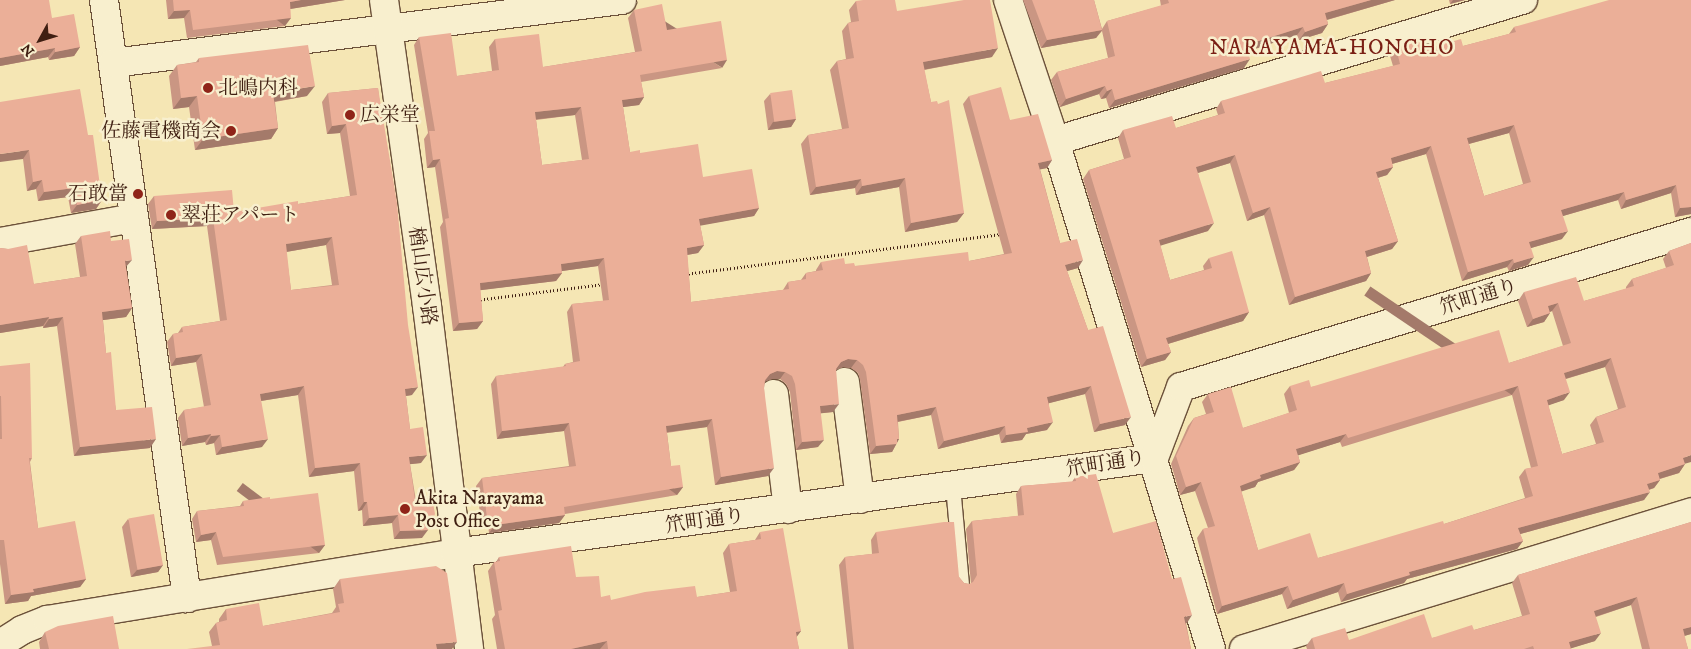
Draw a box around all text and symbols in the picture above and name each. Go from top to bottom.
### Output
north arrow [15,15,65,65]
district label: NARAYAMA-HONCHO [1208,35,1456,61]
text: N [18,39,39,60]
place label: 北嶋内科 [218,76,298,100]
marker: 北嶋内科 [202,82,214,94]
place label: 広栄堂 [360,103,420,127]
marker: 広栄堂 [344,109,356,121]
place label: 佐藤電機商会 [101,119,221,143]
marker: 佐藤電機商会 [225,125,237,137]
place label: 石敢當 [68,182,128,206]
marker: 石敢當 [132,188,144,200]
place label: 翠荘アパート [181,203,301,227]
marker: 翠荘アパート [165,209,177,221]
street label: 楢山広小路 [403,225,441,327]
street label: 笊町通り [1437,274,1521,320]
street label: 笊町通り [1065,446,1147,482]
place label: Akita Narayama Post Office [415,486,544,533]
marker: Akita Narayama Post Office [399,503,411,515]
street label: 笊町通り [664,504,746,538]

